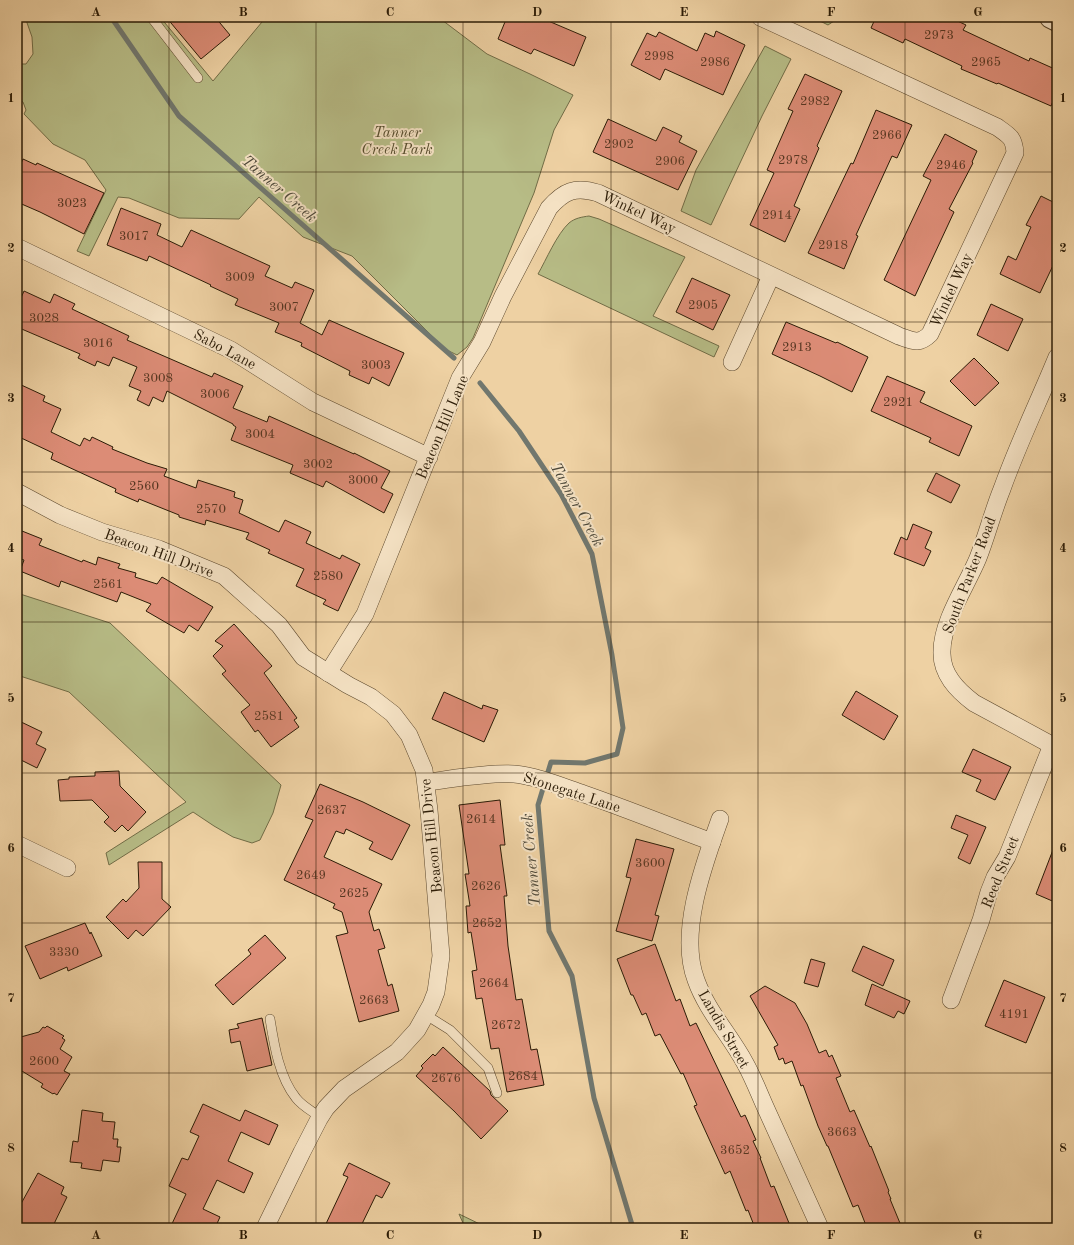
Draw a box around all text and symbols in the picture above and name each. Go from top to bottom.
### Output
text: A [91,6,101,19]
text: B [238,6,248,19]
text: C [386,6,394,19]
text: D [532,6,542,19]
text: E [680,6,689,19]
text: F [827,6,836,19]
text: G [973,6,983,19]
house number: 2973 [924,29,954,42]
house number: 2998 [644,50,674,63]
house number: 2986 [700,56,730,69]
house number: 2965 [971,56,1001,69]
text: 1 [7,92,15,105]
text: 1 [1059,92,1067,105]
house number: 2982 [800,95,830,108]
park label: Tanner Creek Park [361,126,433,158]
house number: 2966 [872,129,902,142]
house number: 2902 [604,138,634,151]
water label: Tanner Creek [238,153,319,226]
house number: 2978 [778,154,808,167]
house number: 2906 [655,155,685,168]
house number: 2946 [936,159,966,172]
street label: Winkel Way [599,190,678,237]
house number: 3023 [57,197,87,210]
house number: 2914 [762,209,792,222]
house number: 3017 [119,230,149,243]
house number: 2918 [818,239,848,252]
text: 2 [7,242,15,255]
text: 2 [1059,242,1067,255]
street label: Winkel Way [929,251,976,330]
house number: 3009 [225,271,255,284]
house number: 2905 [688,299,718,312]
house number: 3007 [269,301,299,314]
house number: 3028 [29,312,59,325]
street label: Sabo Lane [191,328,258,373]
house number: 3016 [83,337,113,350]
house number: 2913 [782,341,812,354]
house number: 3003 [361,359,391,372]
house number: 3008 [143,372,173,385]
street label: Beacon Hill Lane [415,373,472,482]
house number: 3006 [200,388,230,401]
text: 3 [7,392,15,405]
text: 3 [1059,392,1067,405]
house number: 2921 [883,396,913,409]
house number: 3004 [245,428,275,441]
house number: 3002 [303,458,333,471]
water label: Tanner Creek [547,460,606,550]
house number: 3000 [348,474,378,487]
house number: 2560 [129,480,159,493]
house number: 2570 [196,503,226,516]
street label: South Parker Road [941,515,1000,636]
street label: Beacon Hill Drive [102,528,215,581]
text: 4 [7,542,15,555]
text: 4 [1059,542,1067,555]
house number: 2580 [313,570,343,583]
house number: 2561 [93,578,123,591]
text: 5 [7,692,15,705]
text: 5 [1059,692,1067,705]
house number: 2581 [254,710,284,723]
street label: Stonegate Lane [521,771,622,816]
street label: Beacon Hill Drive [419,778,446,894]
house number: 2637 [317,804,347,817]
water label: Tanner Creek [520,812,544,907]
house number: 2614 [466,813,496,826]
street label: Reed Street [980,834,1023,911]
text: 6 [7,842,15,855]
text: 6 [1059,842,1067,855]
house number: 3600 [635,857,665,870]
house number: 2649 [296,869,326,882]
house number: 2626 [471,880,501,893]
house number: 2625 [339,887,369,900]
house number: 2652 [472,917,502,930]
house number: 3330 [49,946,79,959]
house number: 2664 [479,977,509,990]
street label: Landis Street [694,988,751,1072]
text: 7 [7,992,15,1005]
text: 7 [1059,992,1067,1005]
house number: 2663 [359,994,389,1007]
house number: 4191 [999,1008,1029,1021]
house number: 2672 [491,1019,521,1032]
house number: 2600 [29,1055,59,1068]
house number: 2684 [508,1070,538,1083]
house number: 2676 [431,1072,461,1085]
house number: 3663 [827,1126,857,1139]
text: 8 [7,1142,15,1155]
text: 8 [1059,1142,1067,1155]
house number: 3652 [720,1144,750,1157]
text: A [91,1229,101,1242]
text: B [238,1229,248,1242]
text: C [386,1229,394,1242]
text: D [532,1229,542,1242]
text: E [680,1229,689,1242]
text: F [827,1229,836,1242]
text: G [973,1229,983,1242]

